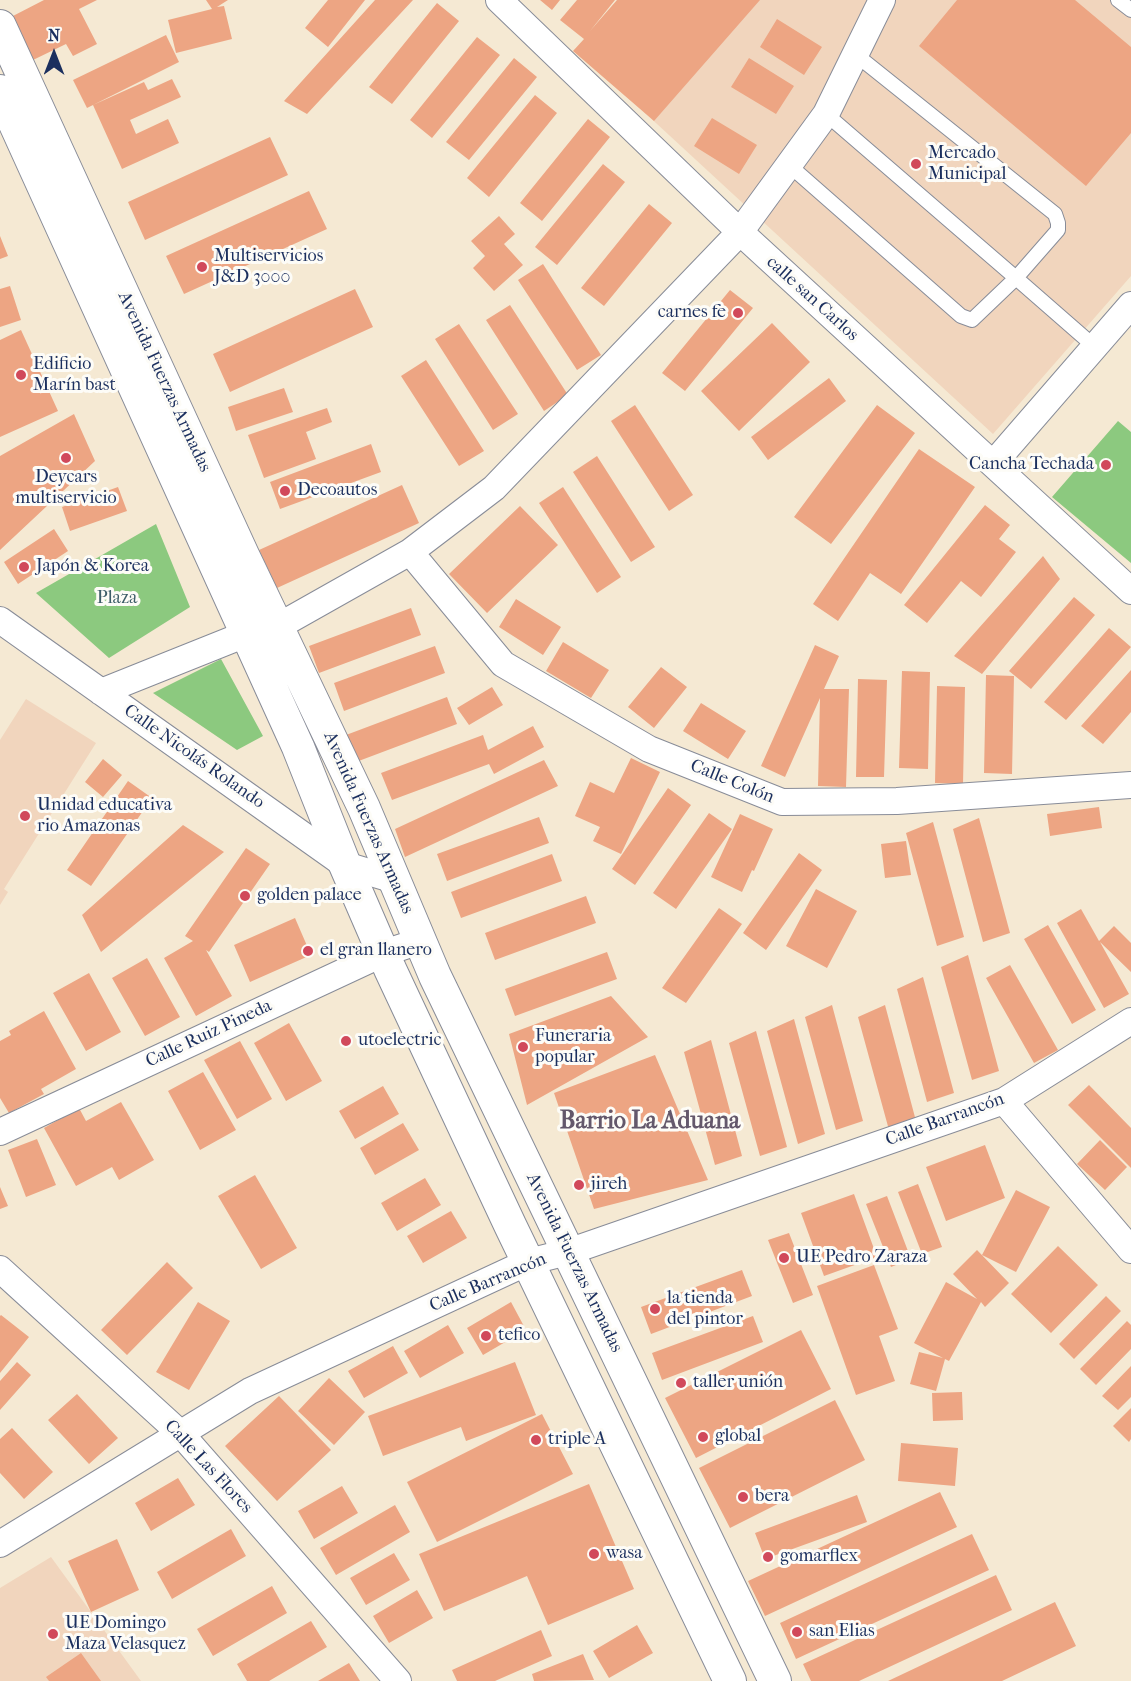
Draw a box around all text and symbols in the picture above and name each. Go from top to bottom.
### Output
north arrow [24,24,84,84]
text: N [48,26,60,45]
place label: Mercado Municipal [928,143,1006,186]
marker: Mercado Municipal [909,157,923,171]
place label: Multiservicios J&D 3000 [214,246,323,288]
street label: calle san Carlos [761,252,863,346]
marker: Multiservicios J&D 3000 [195,260,209,274]
street label: Avenida Fuerzas Armadas [113,288,215,476]
place label: carnes fe [658,302,726,324]
marker: carnes fe [731,306,745,320]
place label: Edificio Marín bast [33,354,116,397]
marker: Edificio Marín bast [14,368,28,382]
marker: Deycars multiservicio [59,451,73,465]
place label: Cancha Techada [969,454,1094,476]
marker: Cancha Techada [1099,458,1113,472]
place label: Deycars multiservicio [15,467,117,510]
place label: Decoautos [297,480,377,502]
marker: Decoautos [278,484,292,498]
place label: Japón & Korea [36,556,149,578]
marker: Japón & Korea [17,560,31,574]
park label: Plaza [97,588,137,610]
street label: Calle Nicolás Rolando [119,700,269,814]
street label: Avenida Fuerzas Armadas [318,729,418,917]
street label: Calle Colón [687,755,777,809]
place label: Unidad educativa rio Amazonas [37,795,172,838]
marker: Unidad educativa rio Amazonas [18,809,32,823]
place label: golden palace [257,885,362,907]
marker: golden palace [238,889,252,903]
place label: el gran llanero [320,940,432,962]
marker: el gran llanero [301,944,315,958]
street label: Calle Ruiz Pineda [142,995,276,1073]
place label: Funeraria popular [535,1026,611,1068]
place label: utoelectric [358,1030,441,1052]
marker: utoelectric [339,1034,353,1048]
marker: Funeraria popular [516,1040,530,1054]
street label: Calle Barrancón [883,1089,1007,1151]
district label: Barrio La Aduana [560,1108,740,1136]
street label: Avenida Fuerzas Armadas [521,1170,627,1356]
place label: jireh [591,1174,627,1196]
marker: jireh [572,1178,586,1192]
place label: UE Pedro Zaraza [796,1247,927,1269]
street label: Calle Barrancón [427,1249,549,1317]
marker: UE Pedro Zaraza [777,1251,791,1265]
place label: la tienda del pintor [667,1288,743,1330]
marker: la tienda del pintor [648,1302,662,1316]
place label: tefico [498,1325,540,1347]
marker: tefico [479,1329,493,1343]
place label: taller unión [693,1372,783,1394]
marker: taller unión [674,1376,688,1390]
street label: Calle Las Flores [159,1416,257,1518]
place label: global [715,1426,761,1448]
place label: triple A [548,1429,606,1451]
marker: global [696,1430,710,1444]
marker: triple A [529,1433,543,1447]
place label: bera [755,1486,789,1508]
marker: bera [736,1490,750,1504]
place label: wasa [606,1543,643,1565]
place label: gomarflex [780,1546,858,1568]
marker: wasa [587,1547,601,1561]
marker: gomarflex [761,1550,775,1564]
place label: UE Domingo Maza Velasquez [65,1613,186,1656]
place label: san Elias [809,1621,875,1643]
marker: san Elias [790,1625,804,1639]
marker: UE Domingo Maza Velasquez [46,1627,60,1641]

